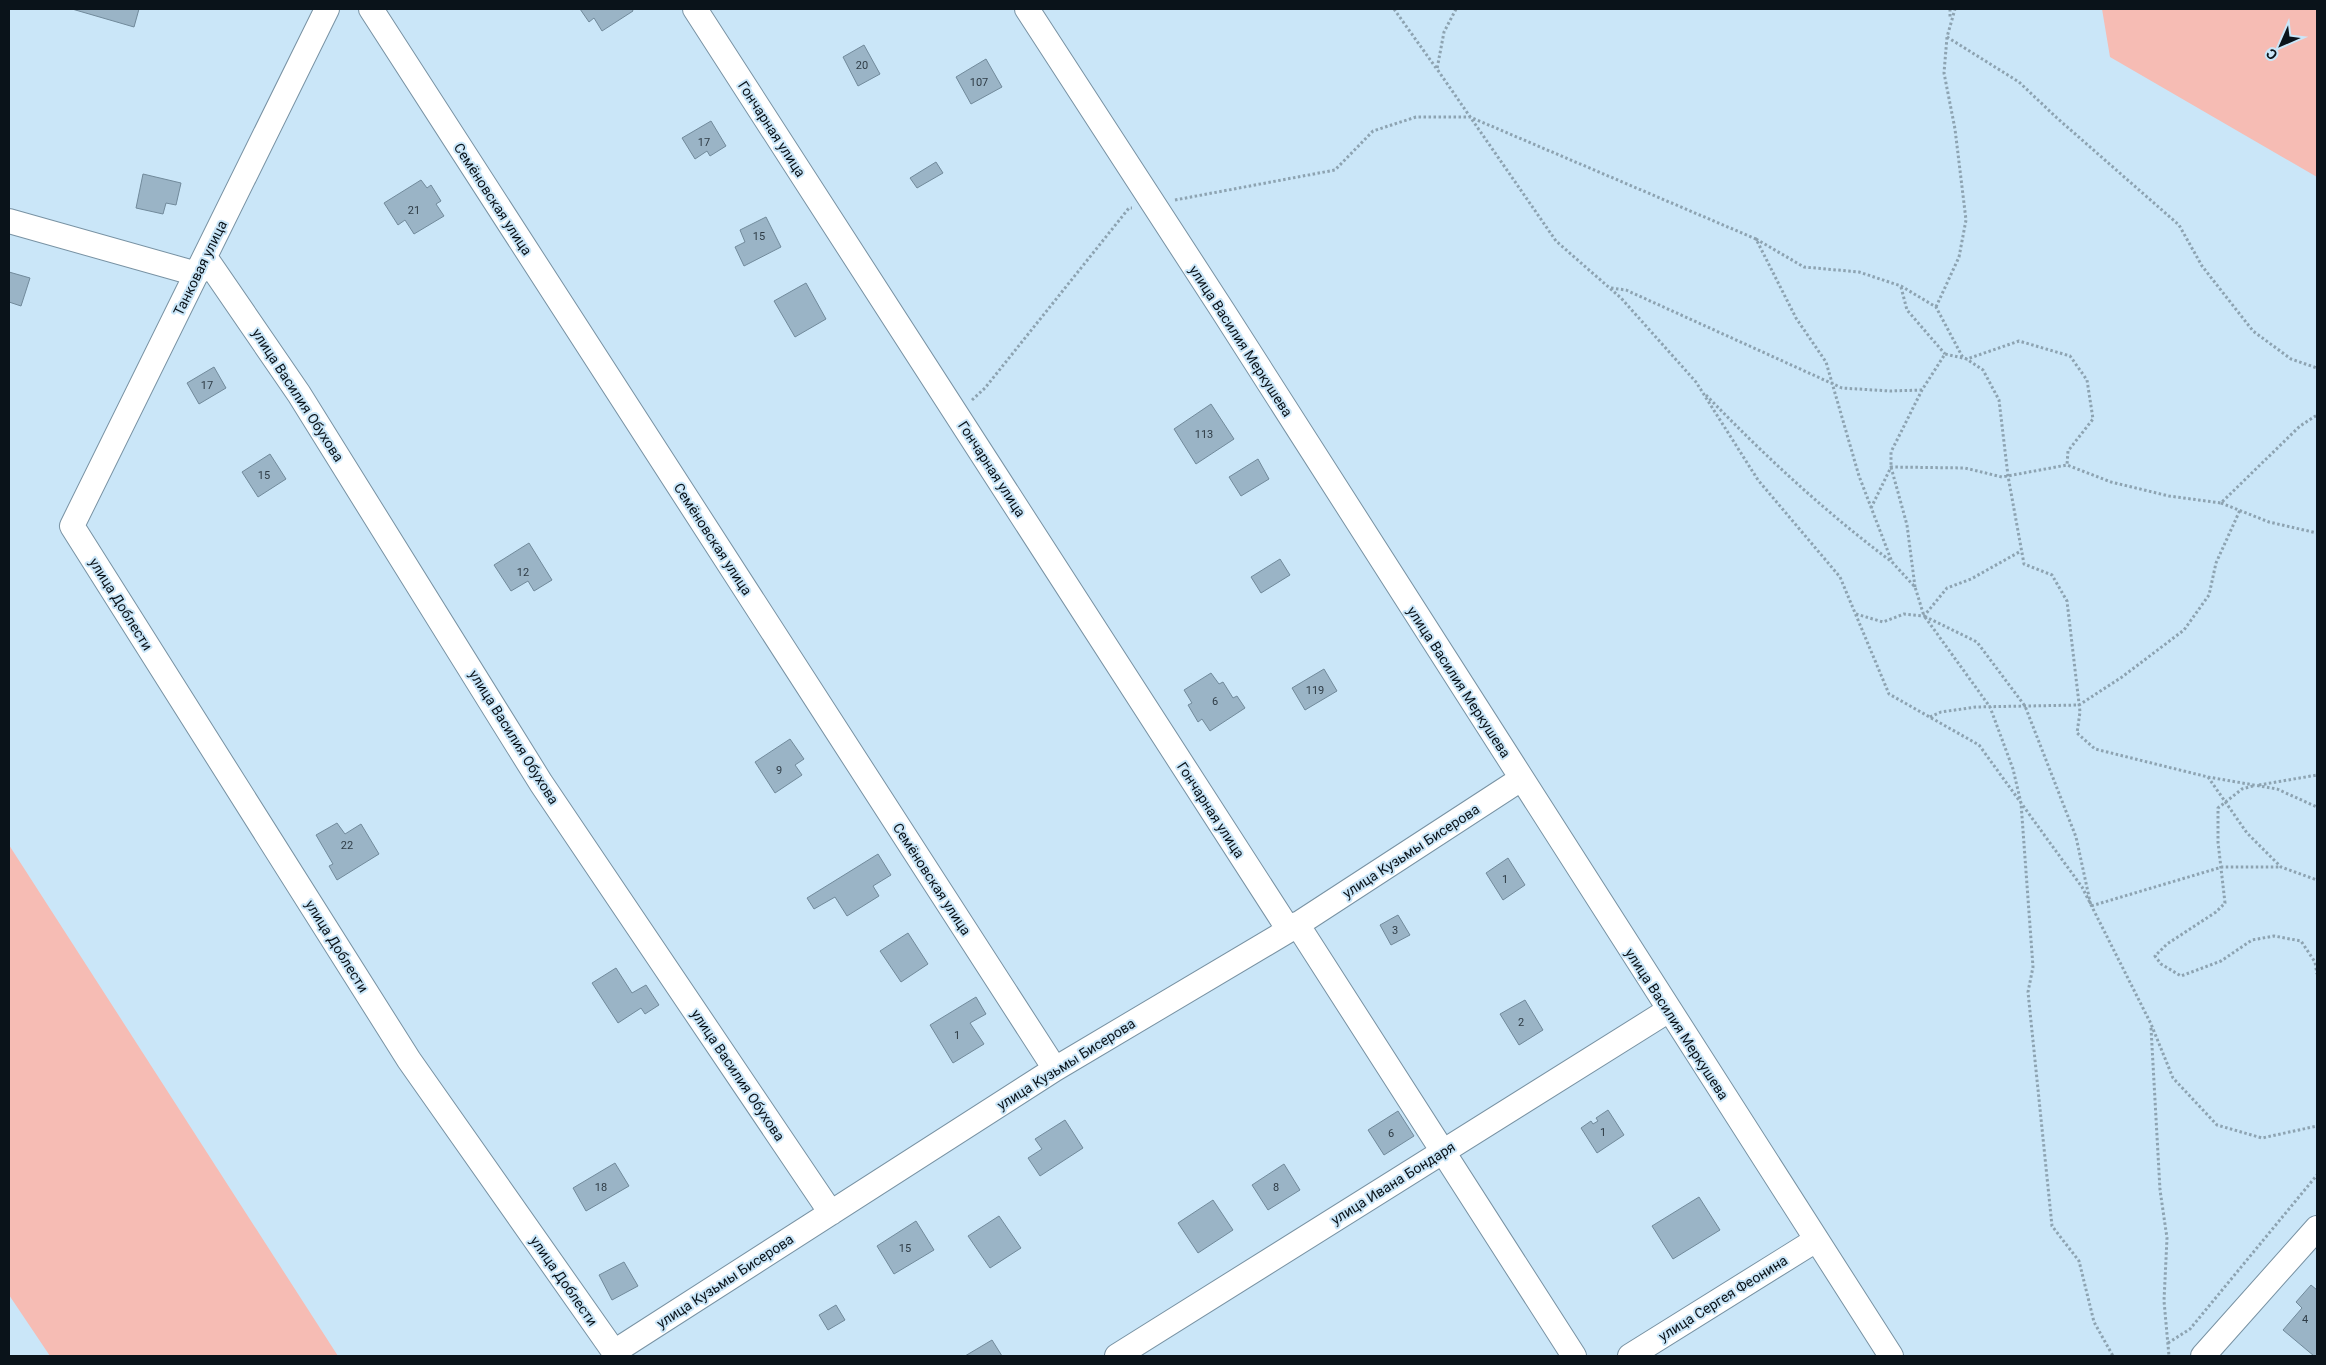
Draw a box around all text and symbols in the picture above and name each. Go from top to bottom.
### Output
north arrow [2256,20,2306,70]
text: С [2263,45,2281,63]
house number: 20 [856,59,868,72]
house number: 107 [970,76,988,89]
street label: Гончарная улица [735,78,809,180]
house number: 17 [698,136,710,149]
street label: Семёновская улица [451,140,535,258]
house number: 21 [408,204,420,217]
street label: Танковая улица [170,218,230,318]
house number: 15 [753,230,765,243]
street label: улица Василия Меркушева [1186,262,1296,420]
street label: улица Василия Обухова [249,325,347,465]
house number: 17 [201,379,213,392]
street label: Гончарная улица [955,418,1029,520]
house number: 113 [1195,428,1213,441]
house number: 15 [258,469,270,482]
street label: Семёновская улица [671,480,755,598]
street label: улица Доблести [86,555,156,653]
house number: 12 [517,566,529,579]
street label: улица Василия Меркушева [1404,603,1514,761]
street label: улица Василия Обухова [466,667,562,807]
house number: 119 [1306,684,1324,697]
house number: 6 [1212,695,1218,708]
street label: Гончарная улица [1174,759,1248,861]
house number: 9 [776,764,782,777]
street label: улица Кузьмы Бисерова [1340,801,1482,901]
street label: Семёновская улица [890,820,974,938]
house number: 22 [341,839,353,852]
house number: 1 [1502,873,1508,886]
street label: улица Доблести [302,897,372,995]
house number: 3 [1392,924,1398,937]
street label: улица Василия Меркушева [1622,945,1732,1103]
street label: улица Василия Обухова [688,1006,788,1144]
street label: улица Кузьмы Бисерова [994,1015,1138,1113]
house number: 2 [1518,1016,1524,1029]
house number: 1 [954,1029,960,1042]
house number: 1 [1600,1126,1606,1139]
house number: 6 [1388,1127,1394,1140]
street label: улица Ивана Бондаря [1328,1138,1458,1228]
house number: 18 [595,1181,607,1194]
house number: 8 [1273,1181,1279,1194]
street label: улица Кузьмы Бисерова [654,1231,796,1331]
street label: улица Доблести [527,1233,601,1329]
house number: 15 [899,1242,911,1255]
street label: улица Сергея Феонина [1656,1252,1790,1344]
house number: 4 [2302,1313,2308,1326]

